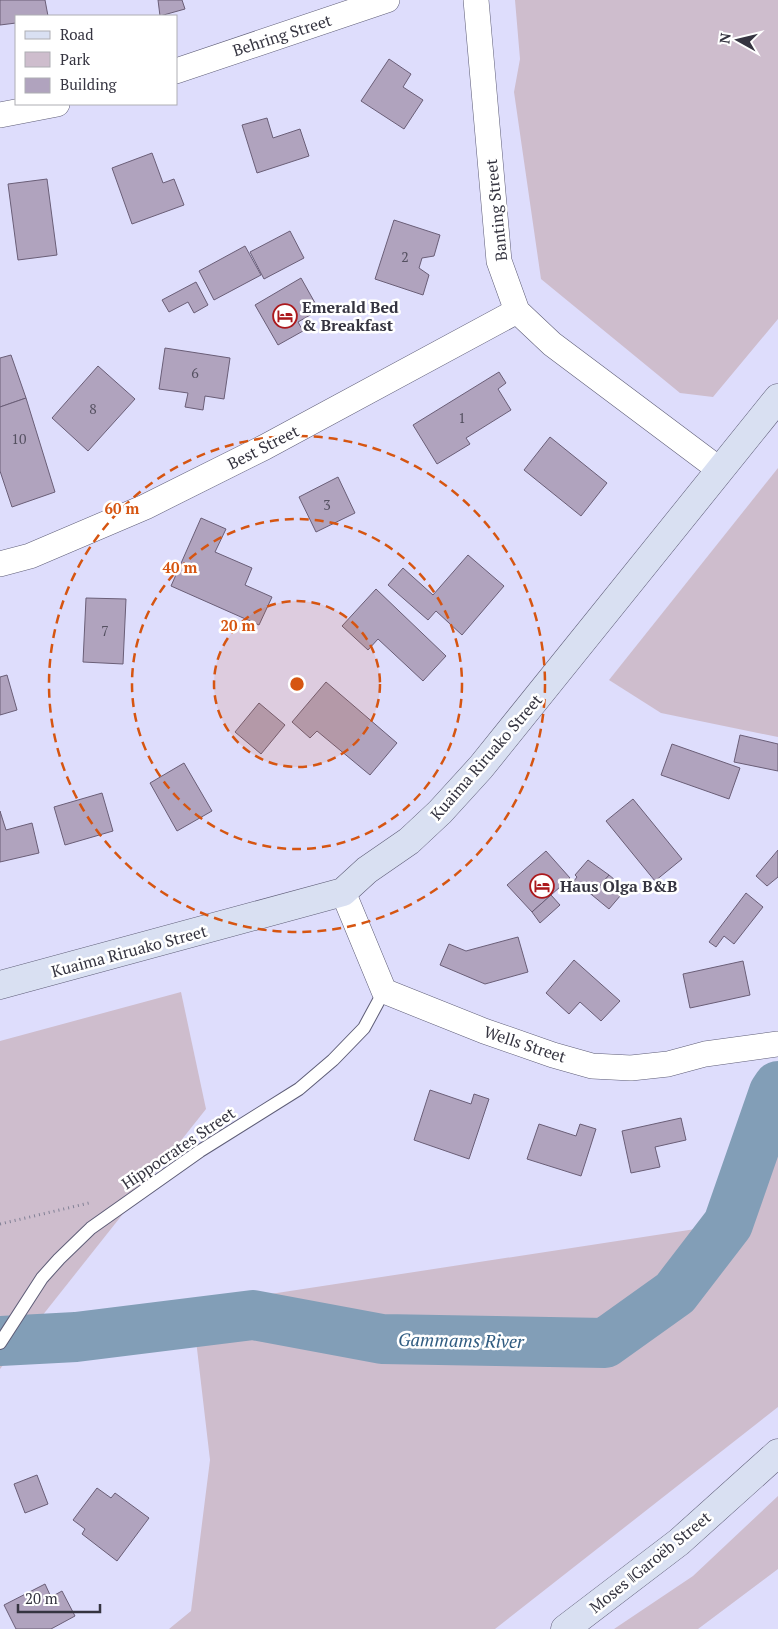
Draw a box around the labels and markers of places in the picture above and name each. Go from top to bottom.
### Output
place label: Emerald Bed & Breakfast [302,296,399,336]
hotel icon: Emerald Bed & Breakfast [272,303,298,329]
centre of rings [288,675,306,693]
hotel icon: Haus Olga B&B [529,873,555,899]
place label: Haus Olga B&B [560,875,677,897]

